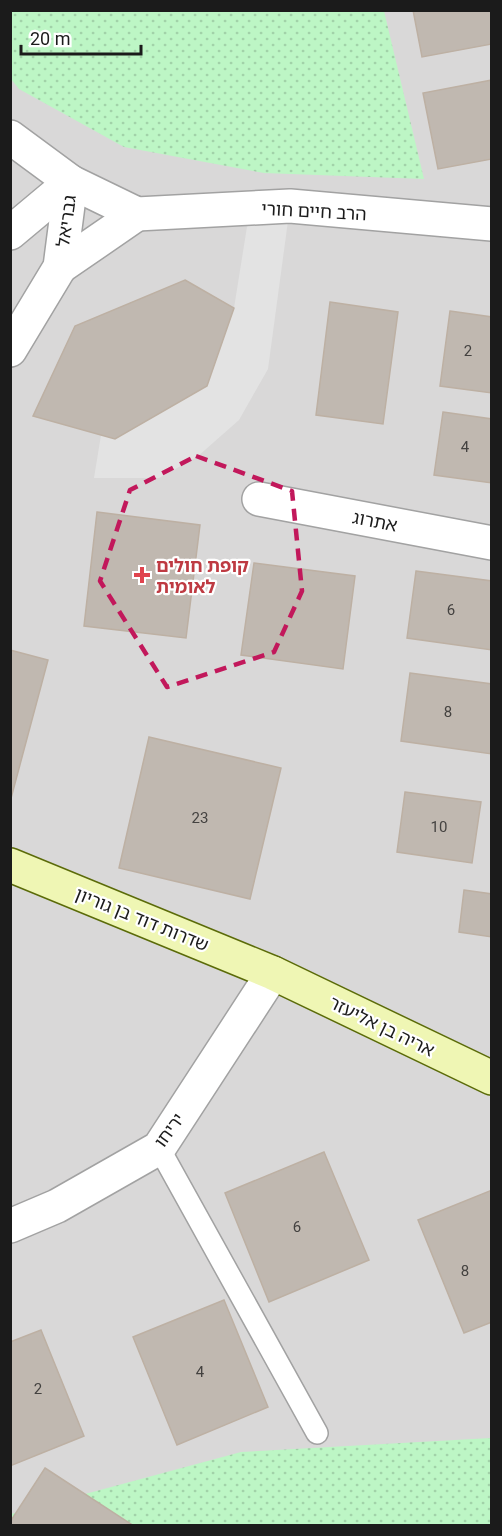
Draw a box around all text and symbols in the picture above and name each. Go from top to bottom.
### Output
scale bar [21,18,141,56]
text: 20 m [30,28,70,49]
street label: גבריאל [52,194,80,248]
street label: הרב חיים חורי [261,198,367,224]
house number: 2 [464,342,472,360]
house number: 4 [461,438,470,456]
street label: אתרוג [351,506,399,536]
place label: קופת חולים לאומית [156,555,249,597]
marker: קופת חולים לאומית [133,566,151,584]
house number: 6 [447,601,455,619]
house number: 8 [444,703,452,721]
house number: 23 [192,809,208,827]
house number: 10 [431,818,447,836]
street label: שדרות דוד בן גוריון [72,883,212,955]
street label: אריה בן אליעזר [326,992,438,1060]
street label: יריחו [150,1109,188,1151]
house number: 6 [293,1218,301,1236]
house number: 8 [461,1262,469,1280]
house number: 4 [196,1363,205,1381]
house number: 2 [34,1380,42,1398]

